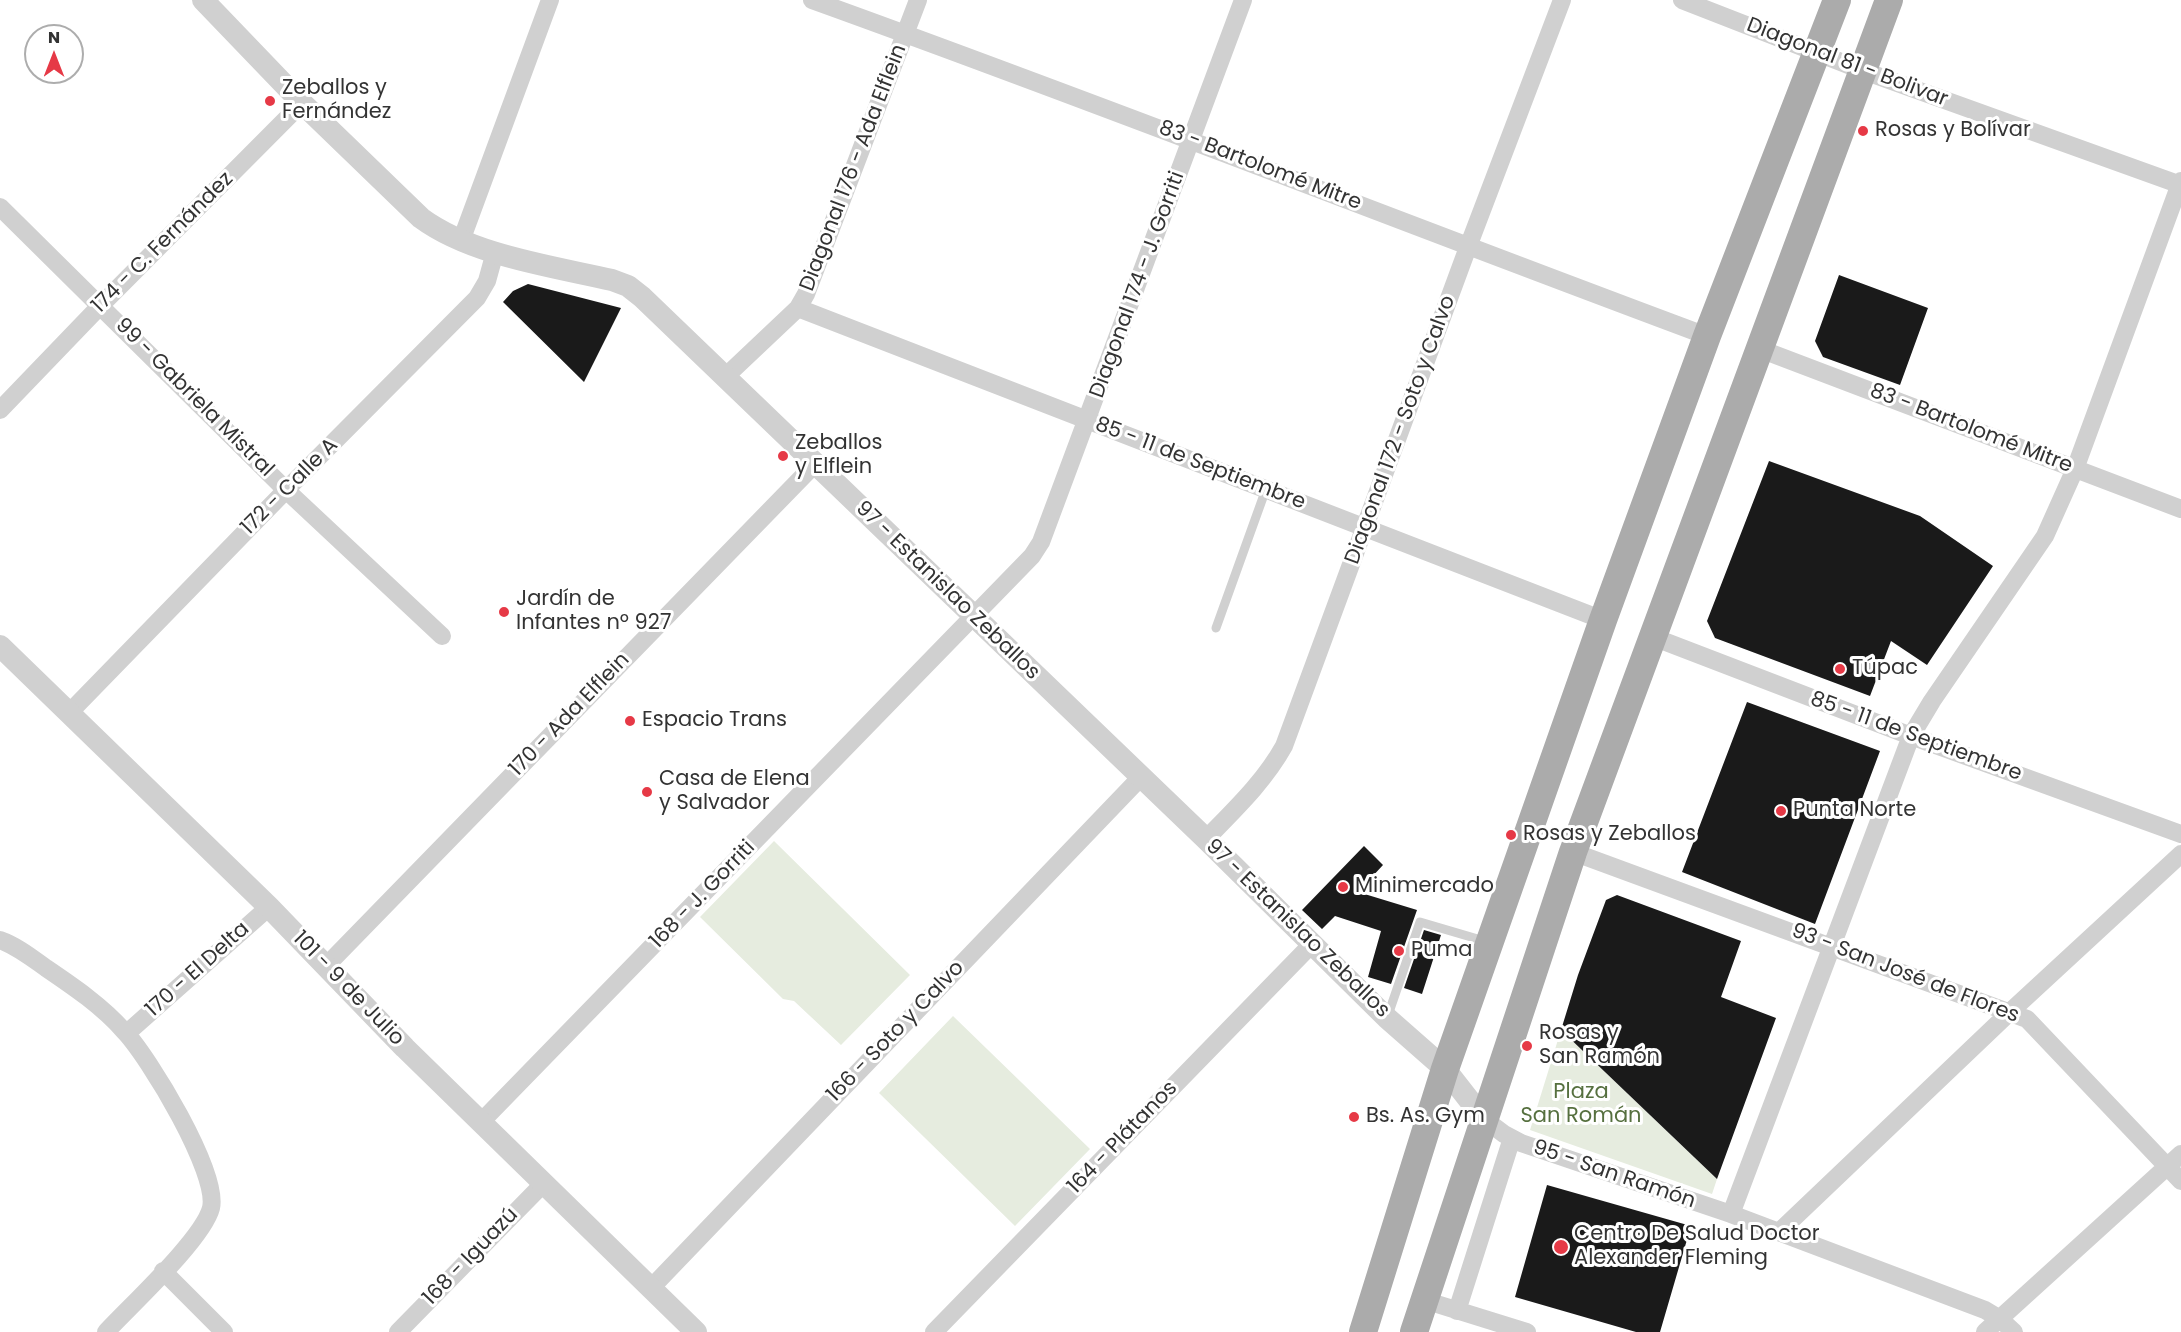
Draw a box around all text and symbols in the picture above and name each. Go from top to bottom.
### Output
street label: Diagonal 81 - Bolivar [1743,13,1951,113]
north arrow [24,24,84,84]
text: N [48,26,60,49]
street label: Diagonal 176 - Ada Elflein [795,41,913,295]
place label: Zeballos y Fernández [282,76,391,126]
marker: Zeballos y Fernández [263,94,277,108]
street label: 83 - Bartolomé Mitre [1155,116,1365,216]
place label: Rosas y Bolívar [1875,118,2031,144]
marker: Rosas y Bolívar [1856,124,1870,138]
street label: 174 - C. Fernández [87,167,239,319]
street label: Diagonal 174 - J. Gorriti [1085,168,1191,402]
street label: Diagonal 172 - Soto y Calvo [1341,292,1461,568]
street label: 99 - Gabriela Mistral [109,313,279,483]
street label: 83 - Bartolomé Mitre [1866,379,2076,479]
street label: 85 - 11 de Septiembre [1091,412,1309,516]
place label: Zeballos y Elflein [795,431,883,481]
street label: 172 - Calle A [236,433,344,541]
marker: Zeballos y Elflein [776,449,790,463]
street label: 97 - Estanislao Zeballos [850,496,1044,686]
place label: Jardín de Infantes nº 927 [516,587,671,637]
marker: Jardín de Infantes nº 927 [497,605,511,619]
street label: 170 - Ada Elflein [505,648,635,782]
place label: Túpac [1852,656,1918,682]
marker: Túpac [1833,662,1847,676]
street label: 85 - 11 de Septiembre [1807,687,2025,787]
place label: Espacio Trans [642,708,787,734]
marker: Espacio Trans [623,714,637,728]
place label: Casa de Elena y Salvador [659,767,810,817]
marker: Casa de Elena y Salvador [640,785,654,799]
place label: Punta Norte [1793,798,1916,824]
marker: Punta Norte [1774,804,1788,818]
place label: Rosas y Zeballos [1523,822,1696,848]
marker: Rosas y Zeballos [1504,828,1518,842]
street label: 97 - Estanislao Zeballos [1200,834,1394,1024]
street label: 168 - J. Gorriti [645,836,761,954]
place label: Minimercado [1355,874,1494,900]
marker: Minimercado [1336,880,1350,894]
street label: 170 - El Delta [141,917,255,1023]
street label: 93 - San José de Flores [1788,919,2022,1029]
street label: 101 - 9 de Julio [287,927,409,1051]
place label: Puma [1411,938,1472,964]
marker: Puma [1392,944,1406,958]
street label: 166 - Soto y Calvo [822,956,970,1108]
place label: Rosas y San Ramón [1539,1021,1660,1071]
marker: Rosas y San Ramón [1520,1039,1534,1053]
street label: 164 - Plátanos [1063,1076,1183,1200]
park label: Plaza San Román [1520,1080,1642,1130]
place label: Bs. As. Gym [1366,1104,1485,1130]
marker: Bs. As. Gym [1347,1110,1361,1124]
street label: 95 - San Ramón [1529,1135,1699,1215]
street label: 168 - Iguazú [418,1203,524,1311]
place label: Centro De Salud Doctor Alexander Fleming [1574,1222,1820,1272]
marker: Centro De Salud Doctor Alexander Fleming [1552,1238,1570,1256]

